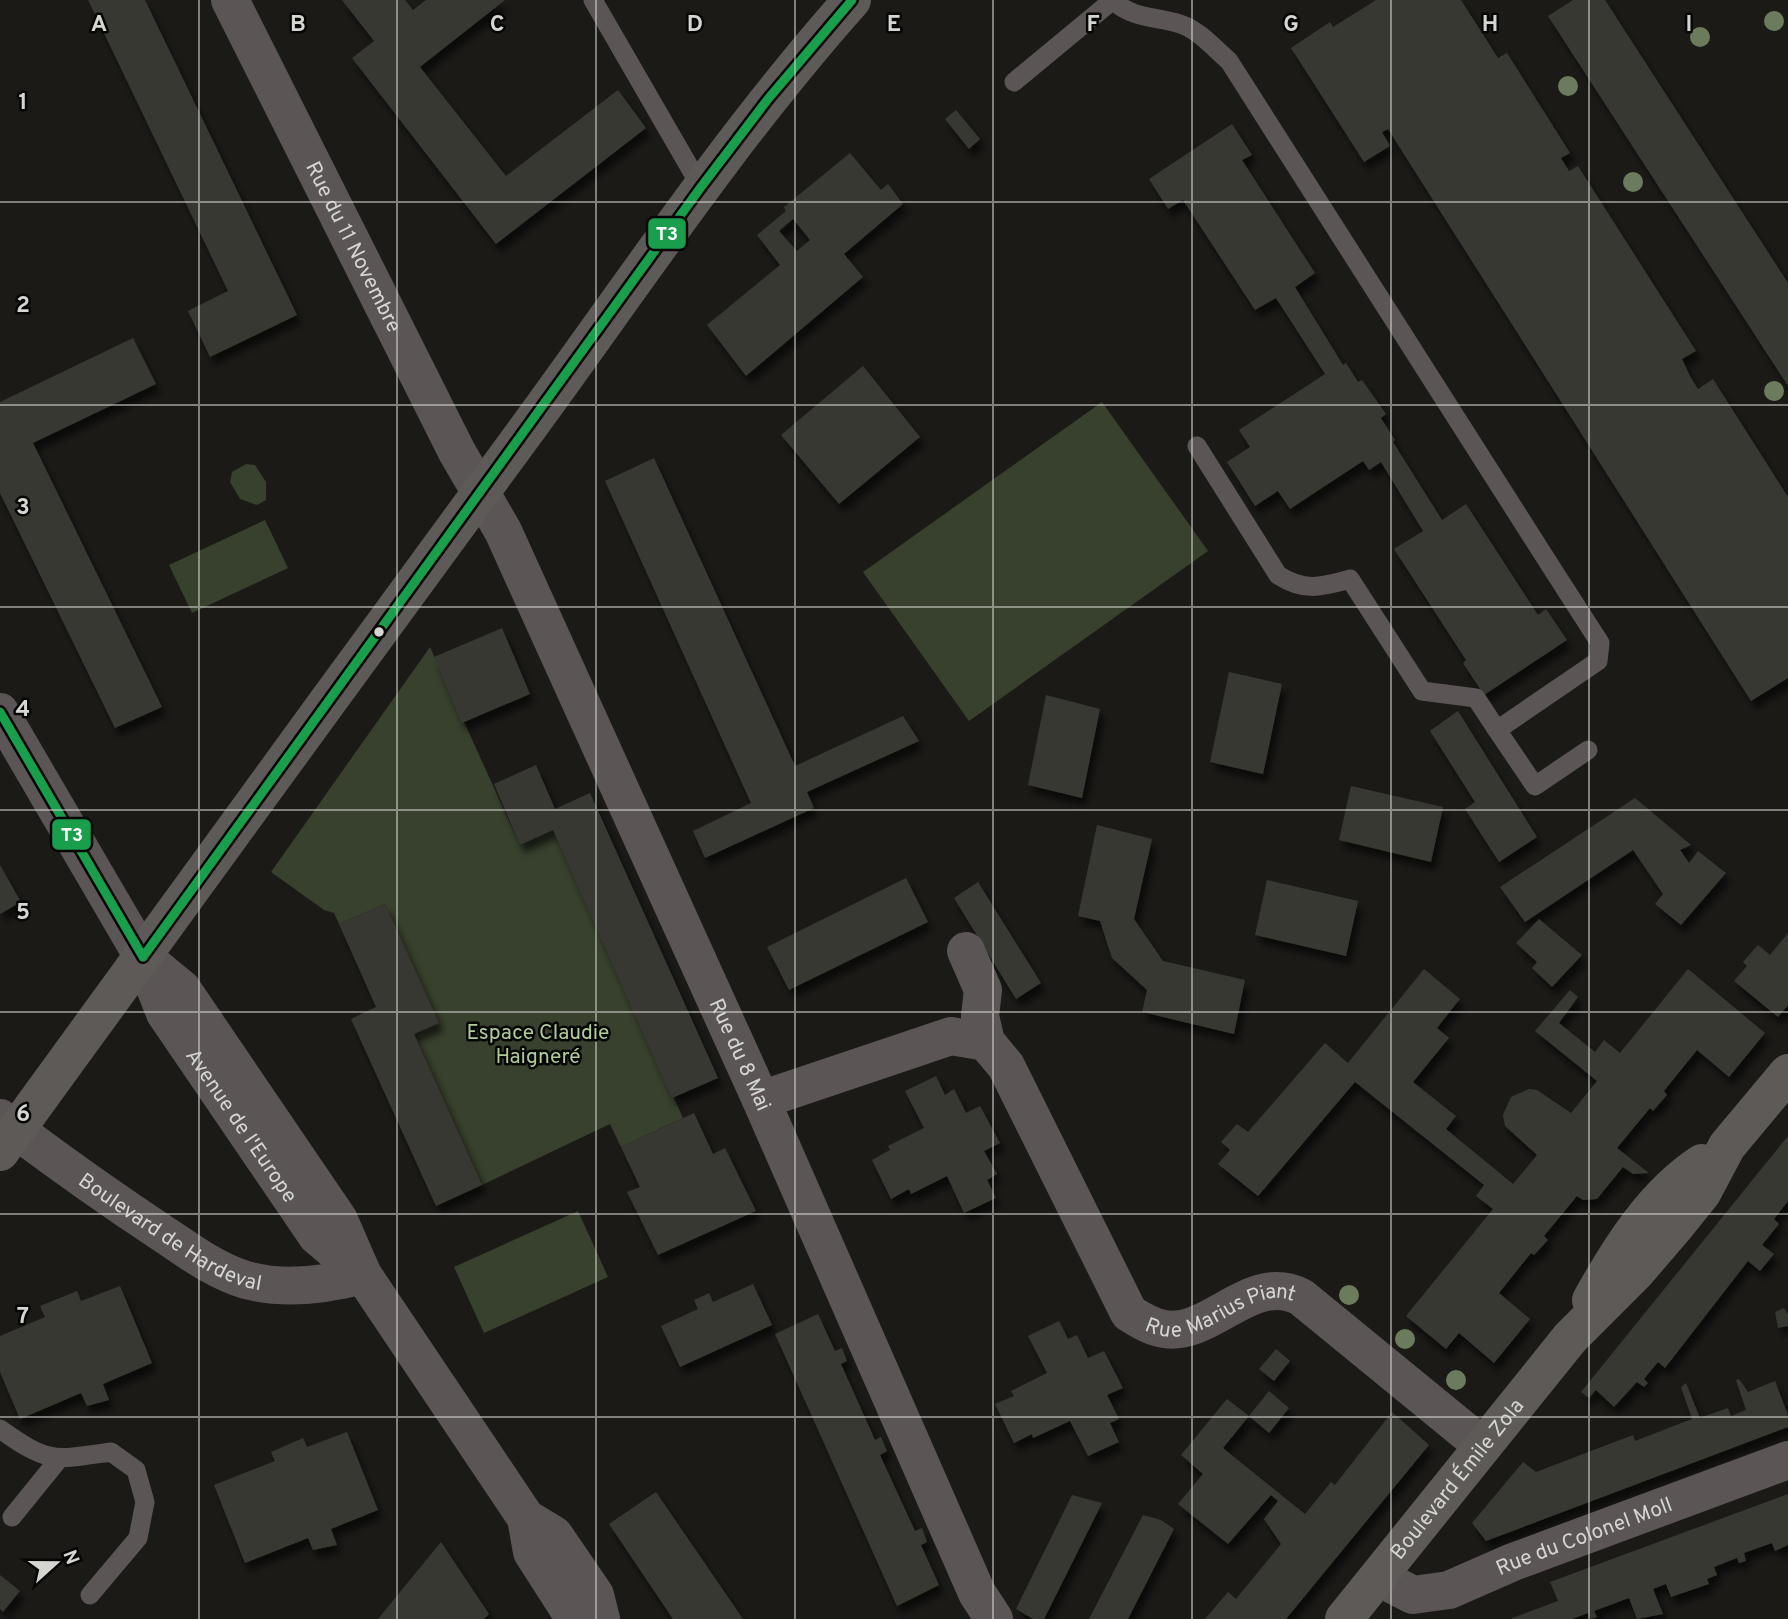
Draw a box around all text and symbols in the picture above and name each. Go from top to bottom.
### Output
text: A [91,11,107,40]
text: B [290,11,306,40]
text: C [490,11,504,40]
text: D [687,11,703,40]
text: E [887,11,901,40]
text: F [1086,11,1100,40]
text: G [1283,11,1299,40]
text: H [1482,11,1498,40]
text: I [1686,11,1692,40]
text: 1 [18,89,28,118]
street label: Rue du 11 Novembre [298,157,407,337]
line badge: T3 [647,217,687,250]
text: T3 [656,223,678,247]
text: 2 [16,292,30,321]
text: 3 [16,494,30,523]
unlabelled marker [372,625,386,639]
text: 4 [16,696,30,725]
line badge: T3 [51,818,92,851]
text: T3 [61,824,83,848]
text: 5 [16,899,30,928]
street label: Rue du 8 Mai [702,995,776,1115]
park label: Espace Claudie Haigneré [467,1020,609,1071]
street label: Avenue de l'Europe [178,1044,302,1209]
text: 6 [16,1101,30,1130]
street label: Boulevard de Hardeval [72,1168,264,1298]
street label: Rue Marius Piant [1141,1279,1299,1345]
text: 7 [17,1303,29,1332]
street label: Boulevard Émile Zola [1385,1394,1531,1566]
street label: Rue du Colonel Moll [1492,1492,1677,1583]
north arrow [21,1528,91,1598]
text: N [56,1547,84,1568]

